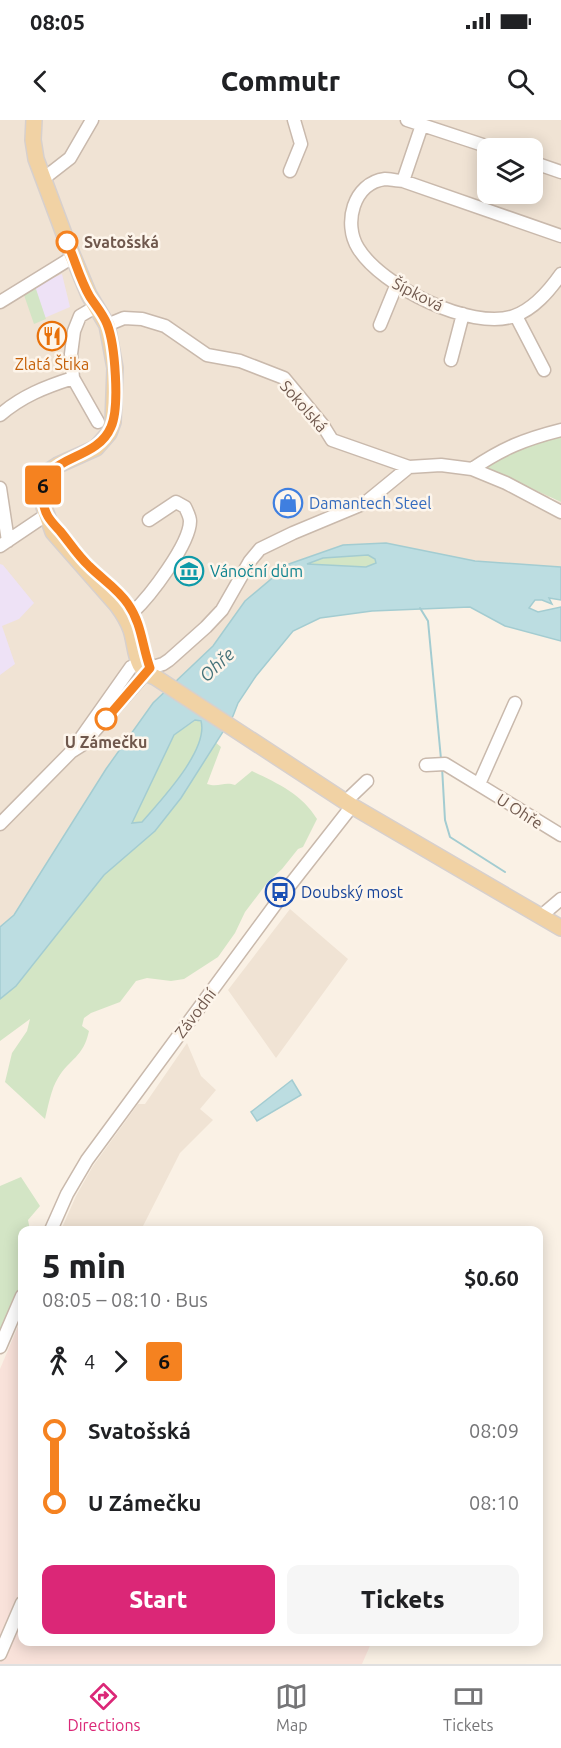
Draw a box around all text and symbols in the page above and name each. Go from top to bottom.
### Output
text: 08:05 [30,9,85,34]
icon: back [24,65,57,98]
icon: search [504,65,537,98]
text: Commutr [221,66,340,96]
map controls [477,138,543,204]
button: layers [477,138,543,204]
marker: Svatošská [56,231,78,253]
place label: Svatošská [84,233,159,251]
street label: Šípková [390,273,447,314]
restaurant icon: Zlatá Štika [36,320,68,352]
place label: Zlatá Štika [15,354,89,373]
street label: Sokolská [277,377,331,435]
line badge: 6 [24,466,63,505]
text: 6 [37,473,49,497]
shop icon: Damantech Steel [272,487,304,519]
place label: Damantech Steel [309,494,432,512]
museum icon: Vánoční dům [173,555,205,587]
place label: Vánoční dům [210,562,303,580]
water label: Ohře [195,643,238,685]
marker: U Zámečku [95,708,117,730]
place label: U Zámečku [65,733,147,751]
street label: U Ohře [494,790,546,832]
bus stop icon: Doubský most [264,876,296,908]
place label: Doubský most [301,883,404,901]
street label: Závodní [171,984,220,1041]
text: 5 min [42,1247,126,1284]
text: $0.60 [464,1265,519,1290]
text: 08:05 – 08:10 · Bus [42,1288,208,1311]
icon: walk [42,1345,75,1378]
icon: forward [104,1345,137,1378]
text: 6 [158,1349,170,1373]
text: 4 [84,1350,95,1373]
text: Svatošská [88,1418,191,1443]
text: 08:09 [469,1419,519,1442]
text: U Zámečku [88,1490,201,1515]
text: 08:10 [469,1491,519,1514]
button: Start [42,1565,275,1634]
button: Tickets [287,1565,519,1634]
tab: Directions [67,1680,141,1734]
tab: Map [275,1680,308,1734]
tab: Tickets [443,1680,494,1734]

